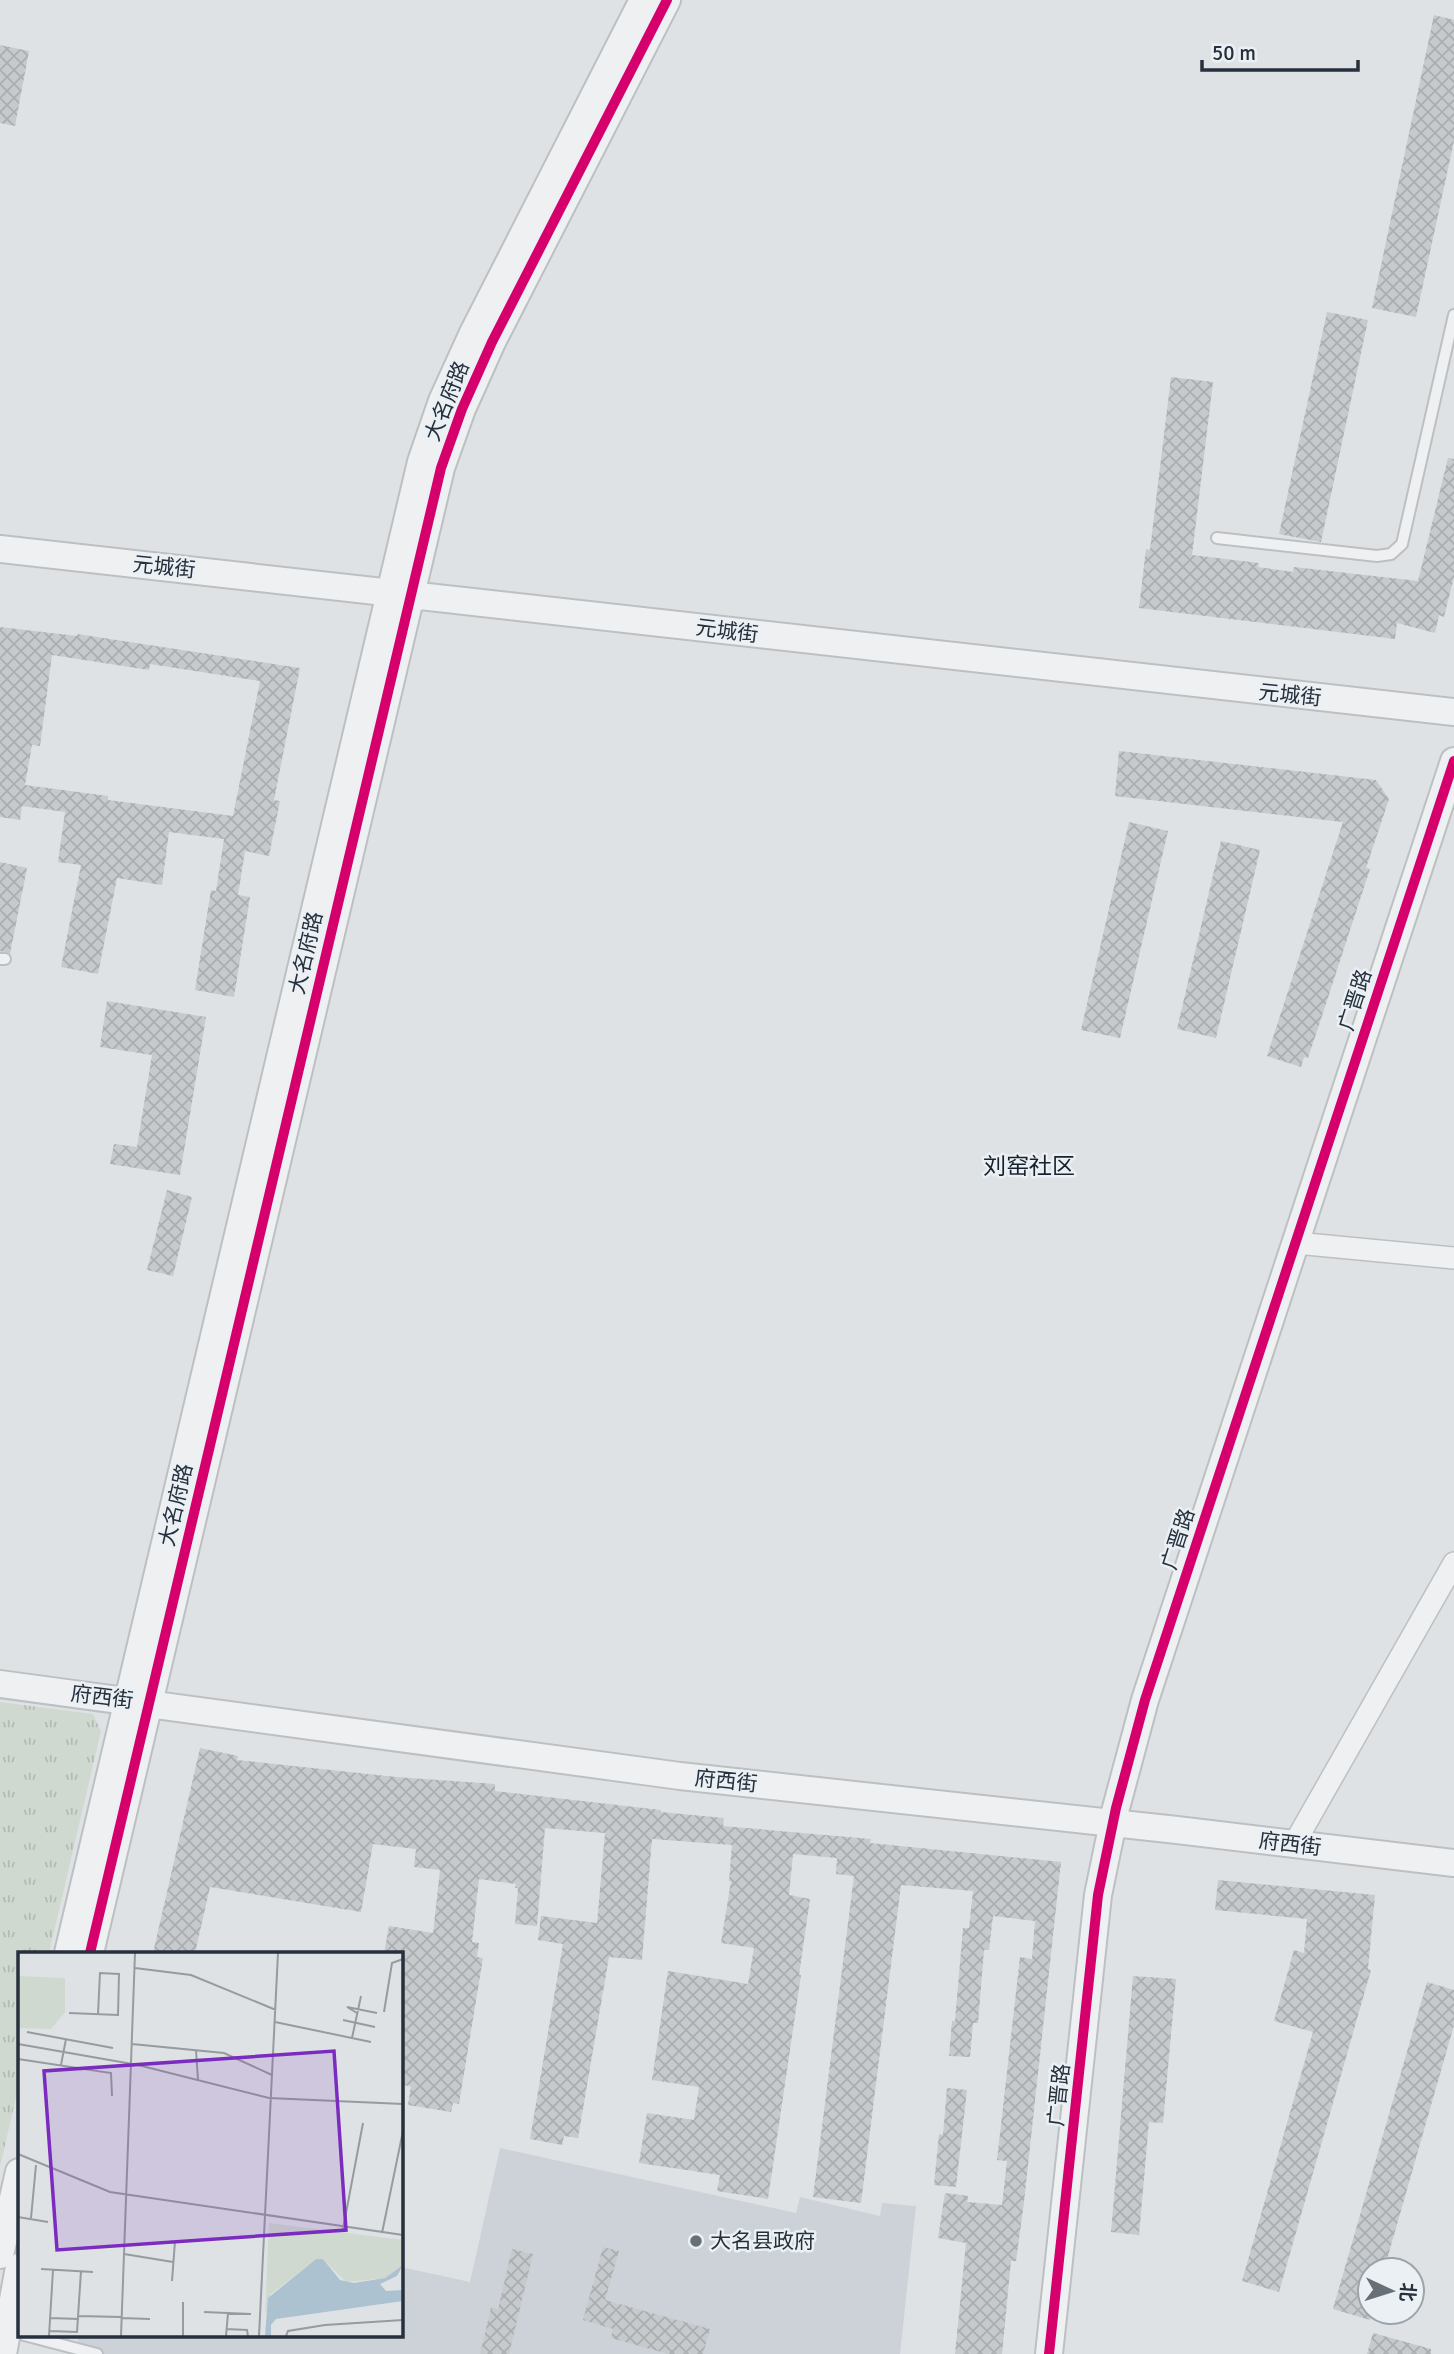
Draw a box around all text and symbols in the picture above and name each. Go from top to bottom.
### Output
scale bar [1202,28,1358,72]
text: 50 m [1212,40,1256,66]
street label: 大名府路 [419,357,475,445]
street label: 元城街 [131,551,197,583]
street label: 元城街 [694,614,760,648]
street label: 元城街 [1257,679,1323,711]
street label: 大名府路 [284,909,328,997]
street label: 广晋路 [1333,966,1377,1034]
district label: 刘窑社区 [983,1152,1075,1181]
street label: 大名府路 [154,1461,198,1549]
street label: 广晋路 [1156,1505,1200,1573]
street label: 府西街 [69,1680,135,1714]
street label: 府西街 [693,1765,759,1797]
street label: 府西街 [1257,1827,1323,1861]
inset map [18,1952,402,2336]
street label: 广晋路 [1043,2062,1075,2128]
place label: 大名县政府 [710,2228,815,2254]
marker: 大名县政府 [688,2233,704,2249]
north arrow [1356,2256,1426,2326]
text: 北 [1394,2282,1420,2302]

